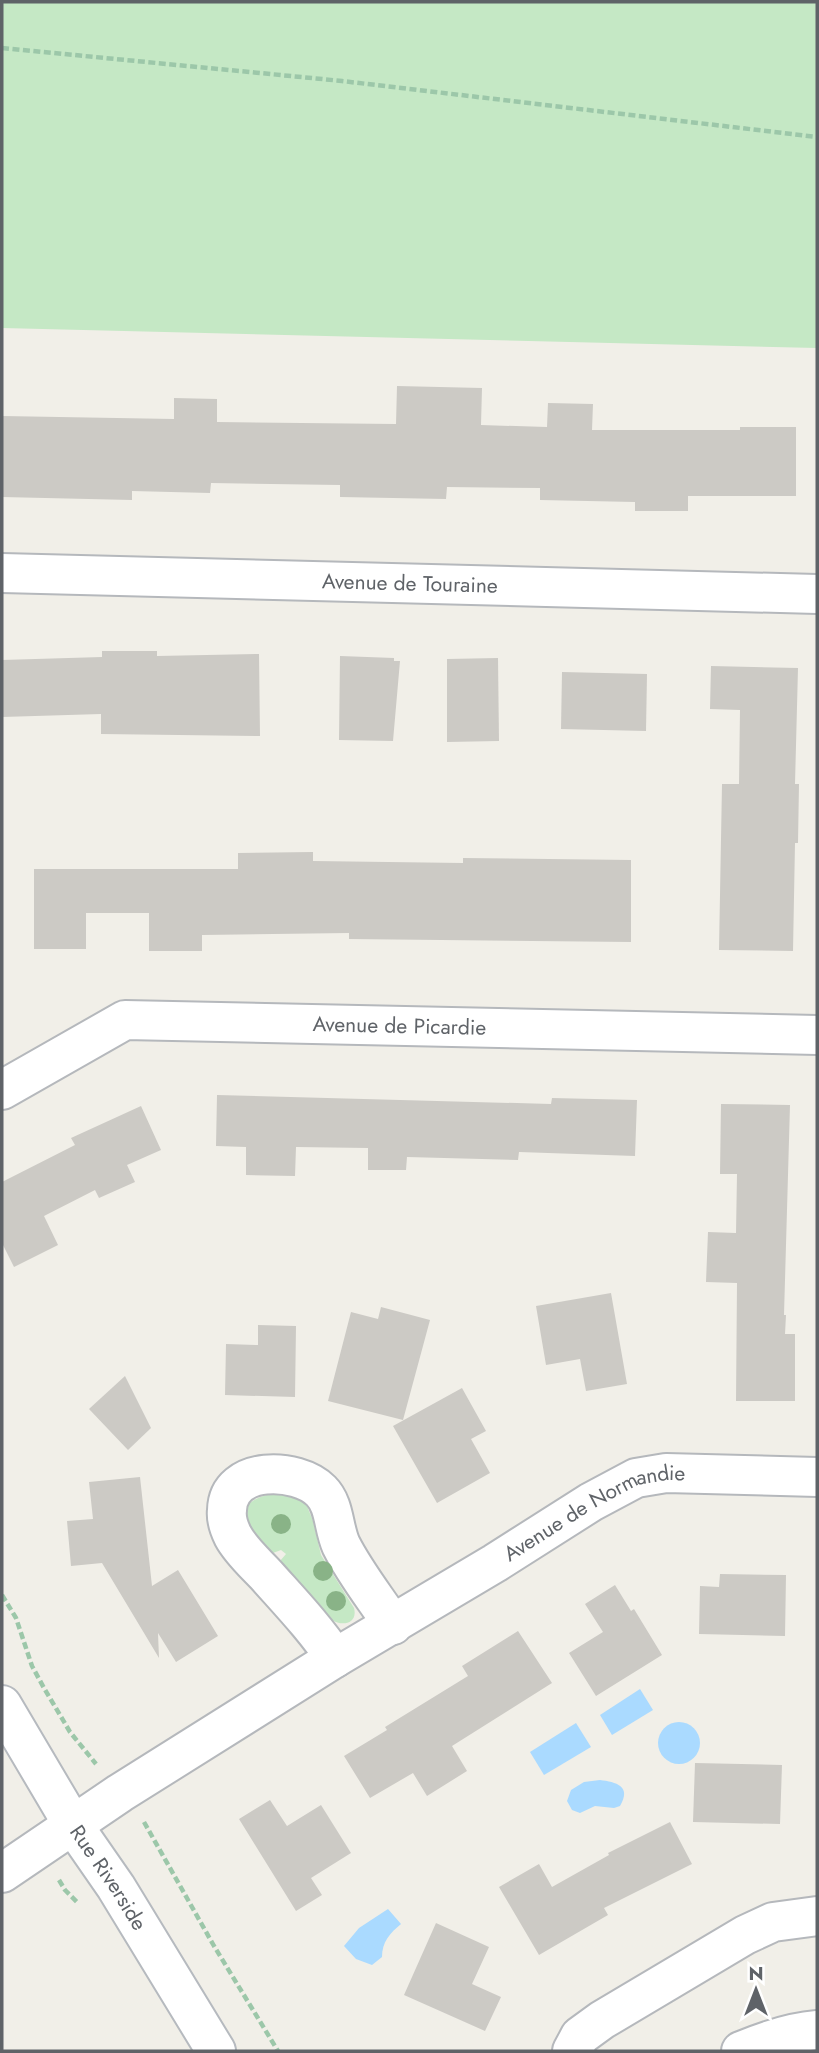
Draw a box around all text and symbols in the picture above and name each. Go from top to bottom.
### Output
street label: Avenue de Touraine [322,566,498,601]
street label: Avenue de Picardie [312,1009,487,1043]
street label: Avenue de Normandie [498,1458,686,1569]
street label: Rue Riverside [62,1819,154,1936]
north arrow [721,1955,791,2025]
text: N [748,1960,764,1987]

